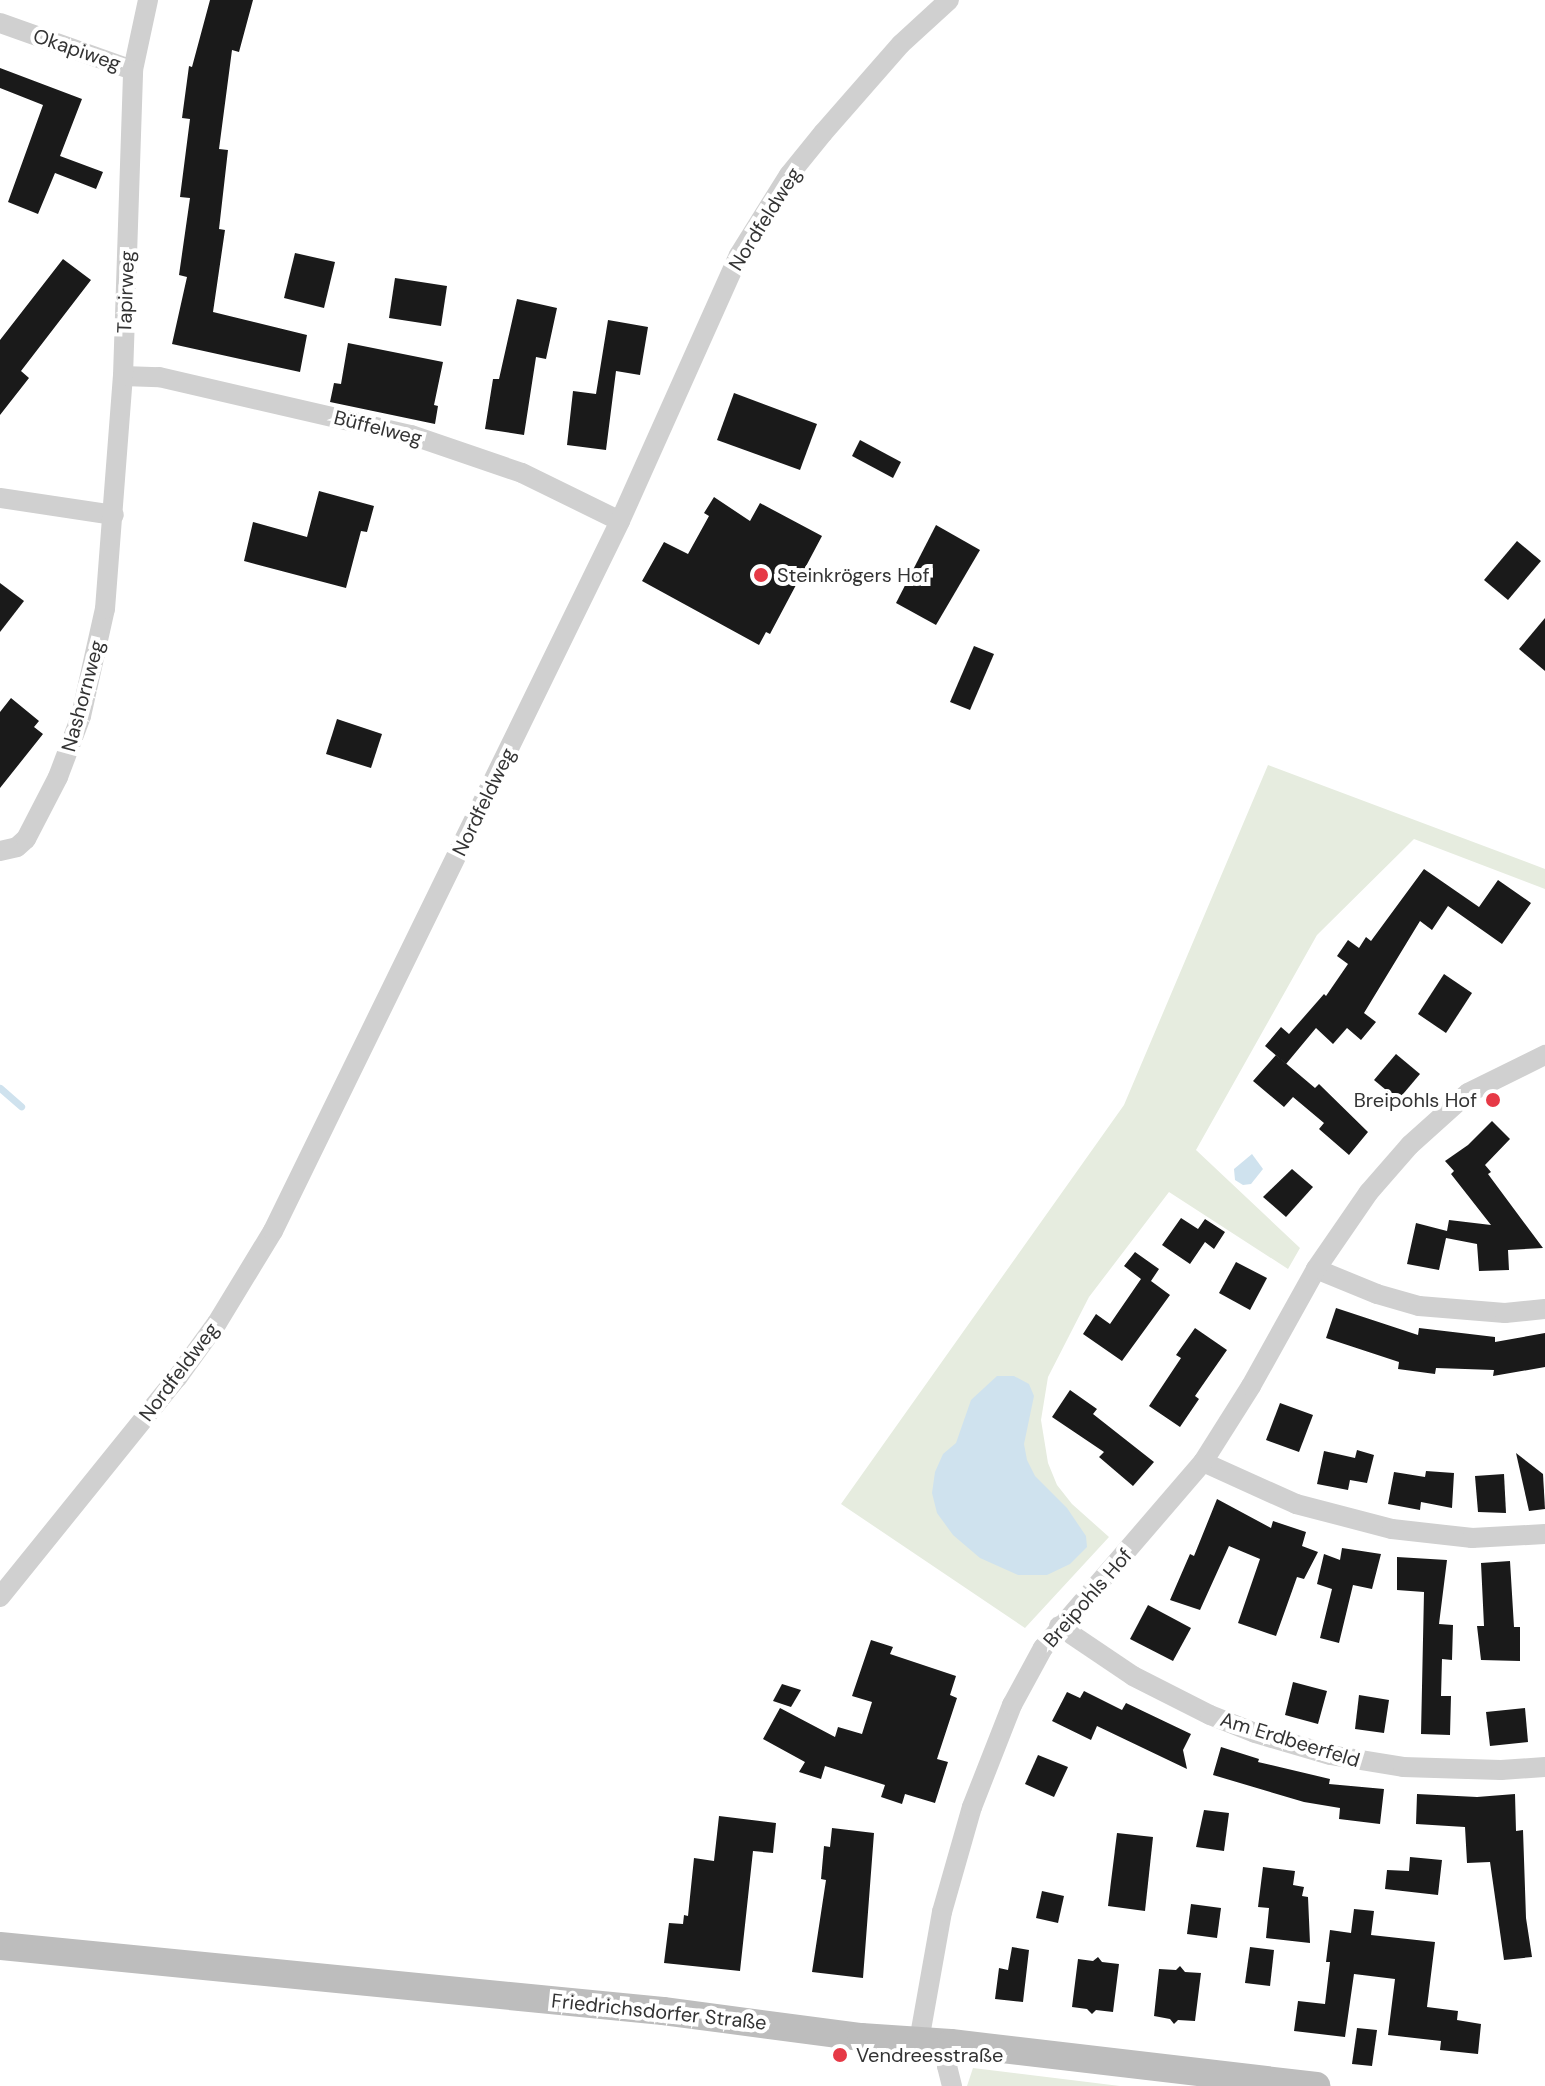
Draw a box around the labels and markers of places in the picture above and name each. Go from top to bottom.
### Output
place label: Steinkrögers Hof [777,563,929,587]
marker: Steinkrögers Hof [752,566,770,584]
place label: Breipohls Hof [1354,1088,1477,1112]
marker: Breipohls Hof [1484,1091,1502,1109]
place label: Vendreesstraße [856,2043,1003,2067]
marker: Vendreesstraße [831,2046,849,2064]

